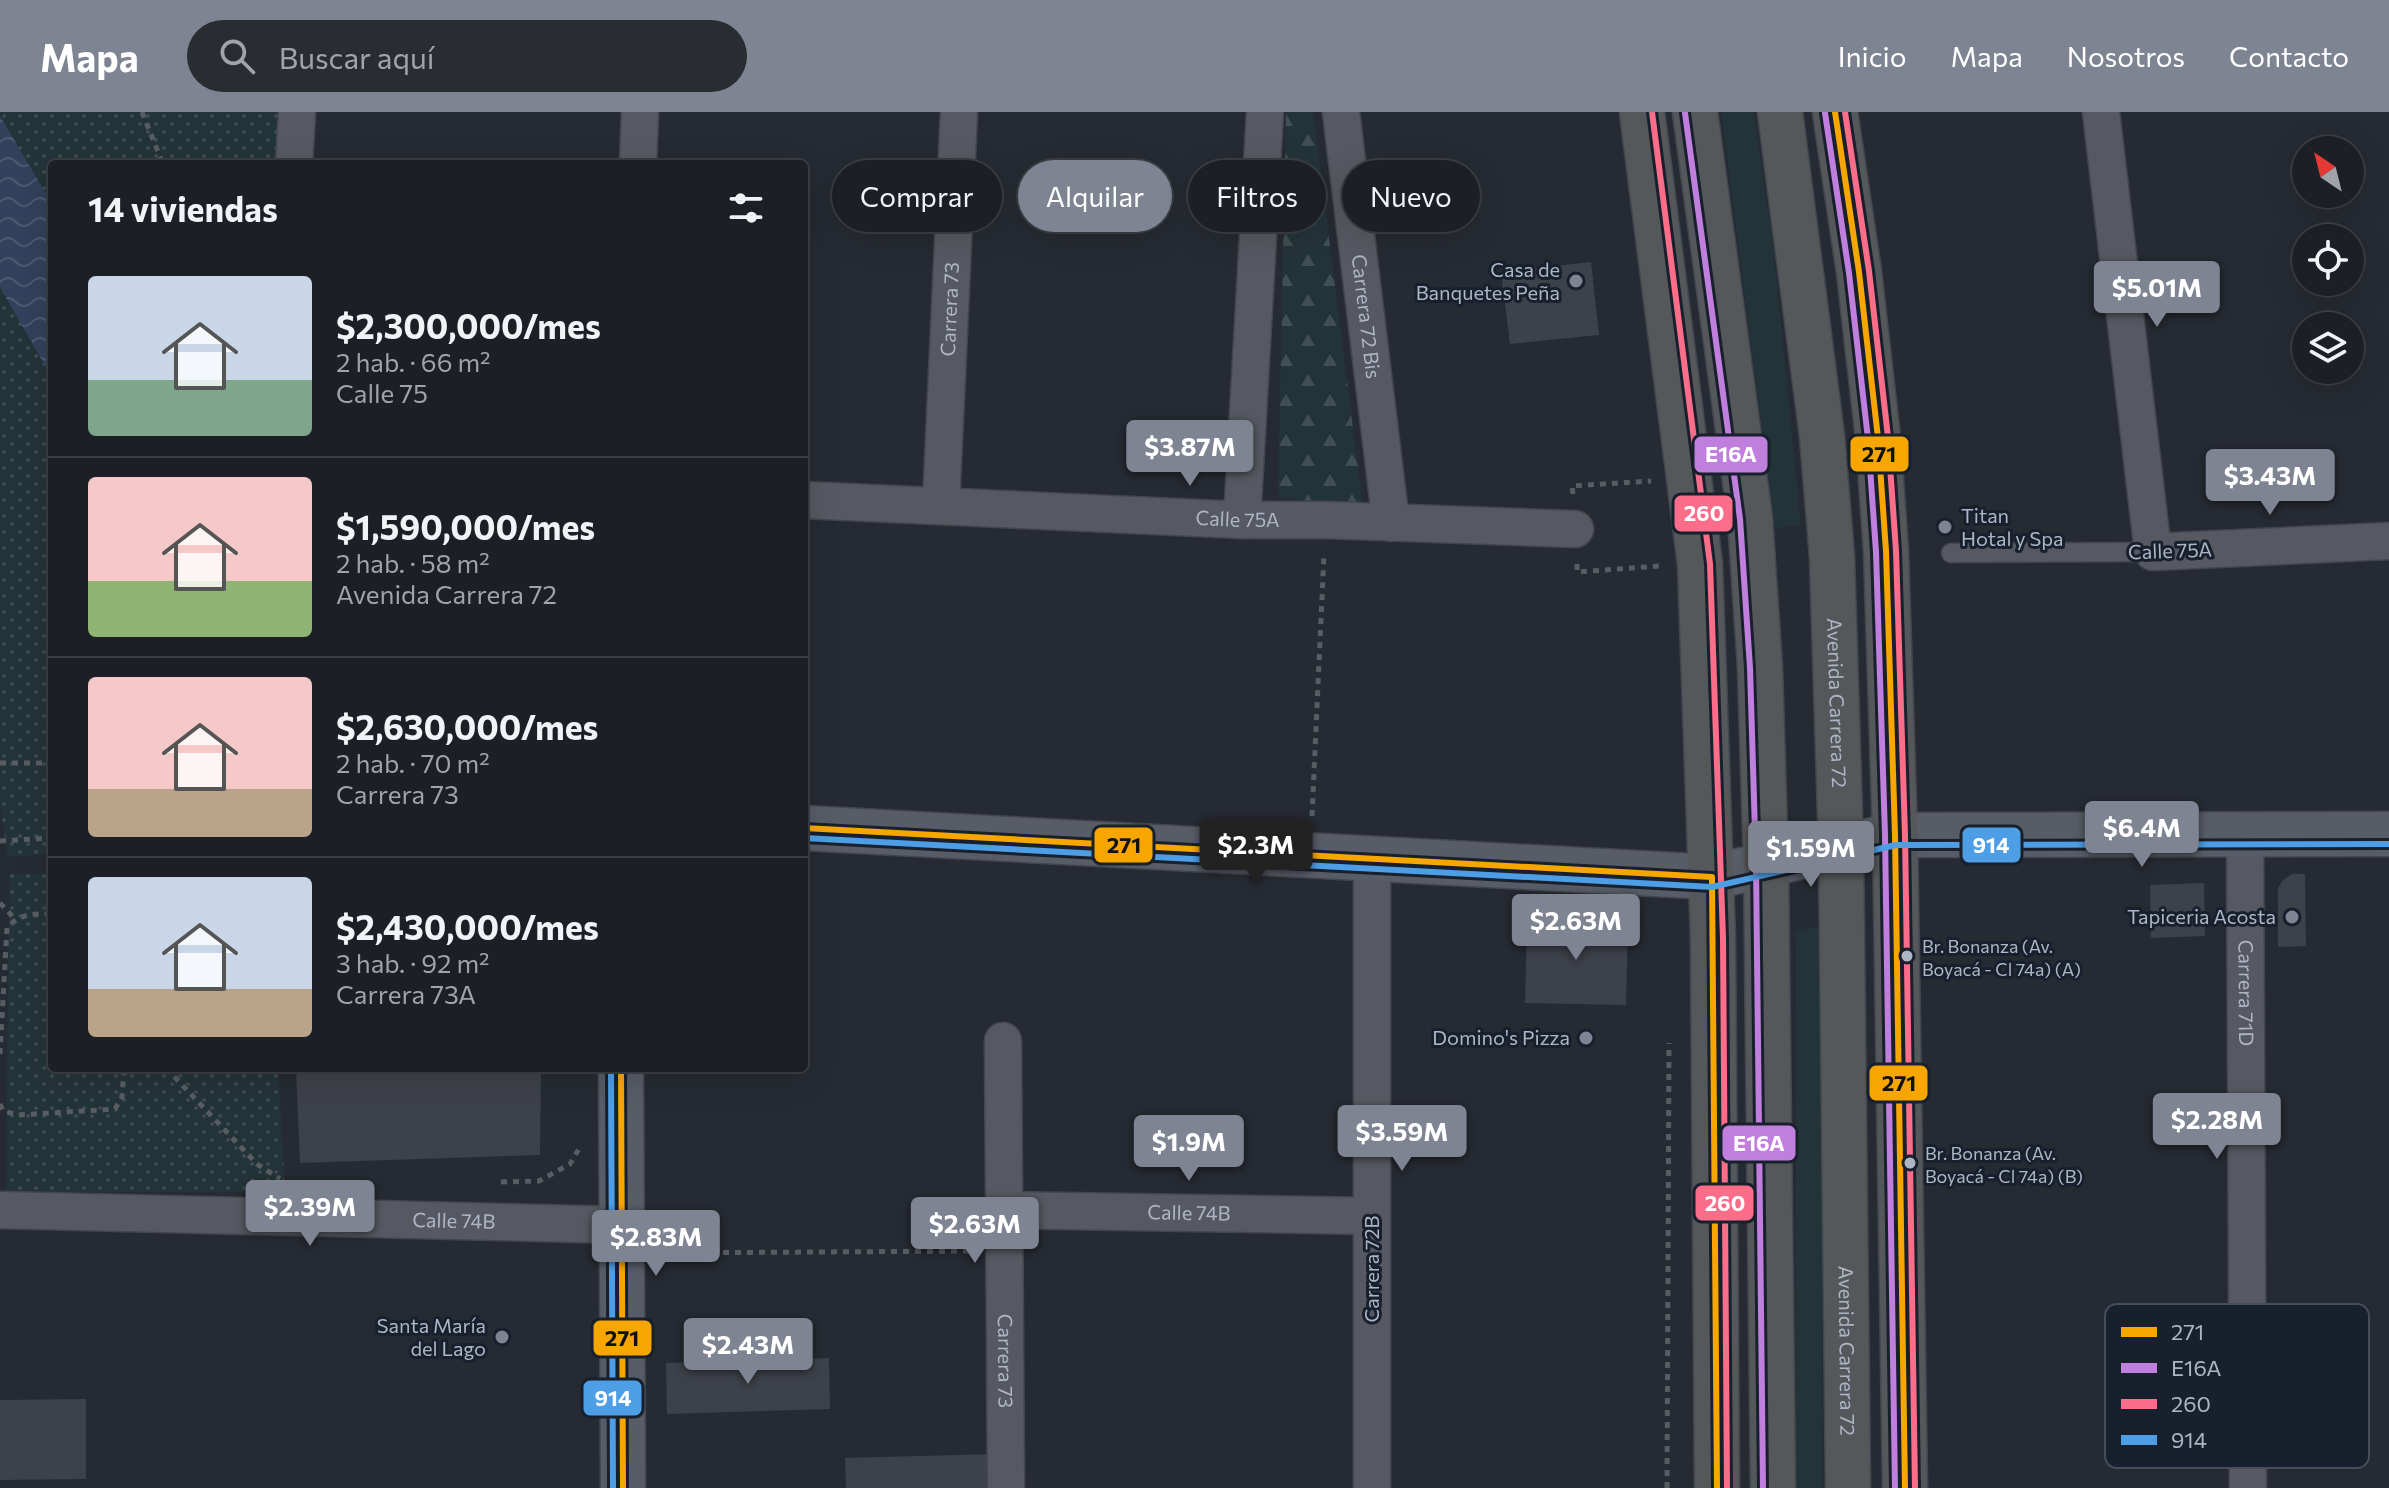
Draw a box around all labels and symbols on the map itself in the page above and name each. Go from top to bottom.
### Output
north arrow [2292,136,2364,208]
street label: Carrera 72 Bis [1347,253,1386,380]
place label: Casa de Banquetes Peña [1416,257,1560,304]
street label: Carrera 73 [935,261,963,357]
pin: $5.01M [2092,261,2222,329]
marker: Casa de Banquetes Peña [1567,272,1585,290]
pin: $3.87M [1125,420,1255,488]
line badge: E16A [1693,435,1769,474]
line badge: 271 [1849,435,1910,473]
text: E16A [1705,440,1757,467]
text: 271 [1862,440,1896,467]
pin: $3.43M [2205,449,2335,517]
line badge: 260 [1673,494,1734,533]
text: 260 [1684,499,1724,526]
place label: Titan Hotal y Spa [1961,503,2064,550]
street label: Calle 75A [1195,505,1280,531]
marker: Titan Hotal y Spa [1936,518,1954,536]
street label: Calle 75A [2128,537,2213,563]
street label: Avenida Carrera 72 [1823,617,1852,788]
pin: $6.4M [2086,801,2198,869]
pin: $2.3M [1200,818,1312,886]
pin: $1.59M [1746,821,1876,889]
line badge: 271 [1093,826,1154,864]
line badge: 914 [1961,826,2022,864]
text: 271 [1107,831,1141,858]
text: 914 [1972,831,2010,858]
pin: $2.63M [1511,894,1641,962]
place label: Tapiceria Acosta [2127,904,2276,928]
marker: Tapiceria Acosta [2283,908,2301,926]
place label: Br. Bonanza (Av. Boyacá - Cl 74a) (A) [1922,935,2081,980]
street label: Carrera 71D [2234,940,2259,1046]
marker: Br. Bonanza (Av. Boyacá - Cl 74a) (A) [1899,948,1915,964]
place label: Domino's Pizza [1432,1025,1570,1049]
marker: Domino's Pizza [1577,1029,1595,1047]
line badge: 271 [1868,1064,1929,1102]
text: 271 [1882,1069,1916,1096]
pin: $2.28M [2152,1093,2282,1161]
pin: $3.59M [1337,1105,1467,1173]
pin: $1.9M [1133,1115,1245,1183]
line badge: E16A [1721,1124,1797,1162]
text: E16A [1733,1129,1785,1156]
place label: Br. Bonanza (Av. Boyacá - Cl 74a) (B) [1925,1142,2083,1187]
marker: Br. Bonanza (Av. Boyacá - Cl 74a) (B) [1902,1155,1918,1171]
pin: $2.39M [245,1180,375,1248]
line badge: 260 [1694,1184,1755,1222]
text: 260 [1705,1189,1745,1216]
pin: $2.63M [910,1197,1040,1265]
street label: Calle 74B [1147,1199,1231,1225]
street label: Calle 74B [412,1207,496,1233]
pin: $2.83M [591,1210,721,1278]
street label: Carrera 72B [1359,1215,1383,1323]
street label: Avenida Carrera 72 [1835,1265,1860,1436]
legend [2105,1304,2369,1468]
place label: Santa María del Lago [377,1313,486,1360]
street label: Carrera 73 [994,1314,1018,1408]
pin: $2.43M [683,1318,813,1386]
text: 271 [2171,1318,2204,1345]
line badge: 271 [592,1319,653,1357]
text: 271 [605,1324,639,1351]
marker: Santa María del Lago [493,1328,511,1346]
text: E16A [2171,1354,2222,1381]
line badge: 914 [582,1379,643,1417]
text: 914 [594,1384,632,1411]
text: 260 [2171,1390,2211,1417]
text: 914 [2171,1426,2207,1453]

